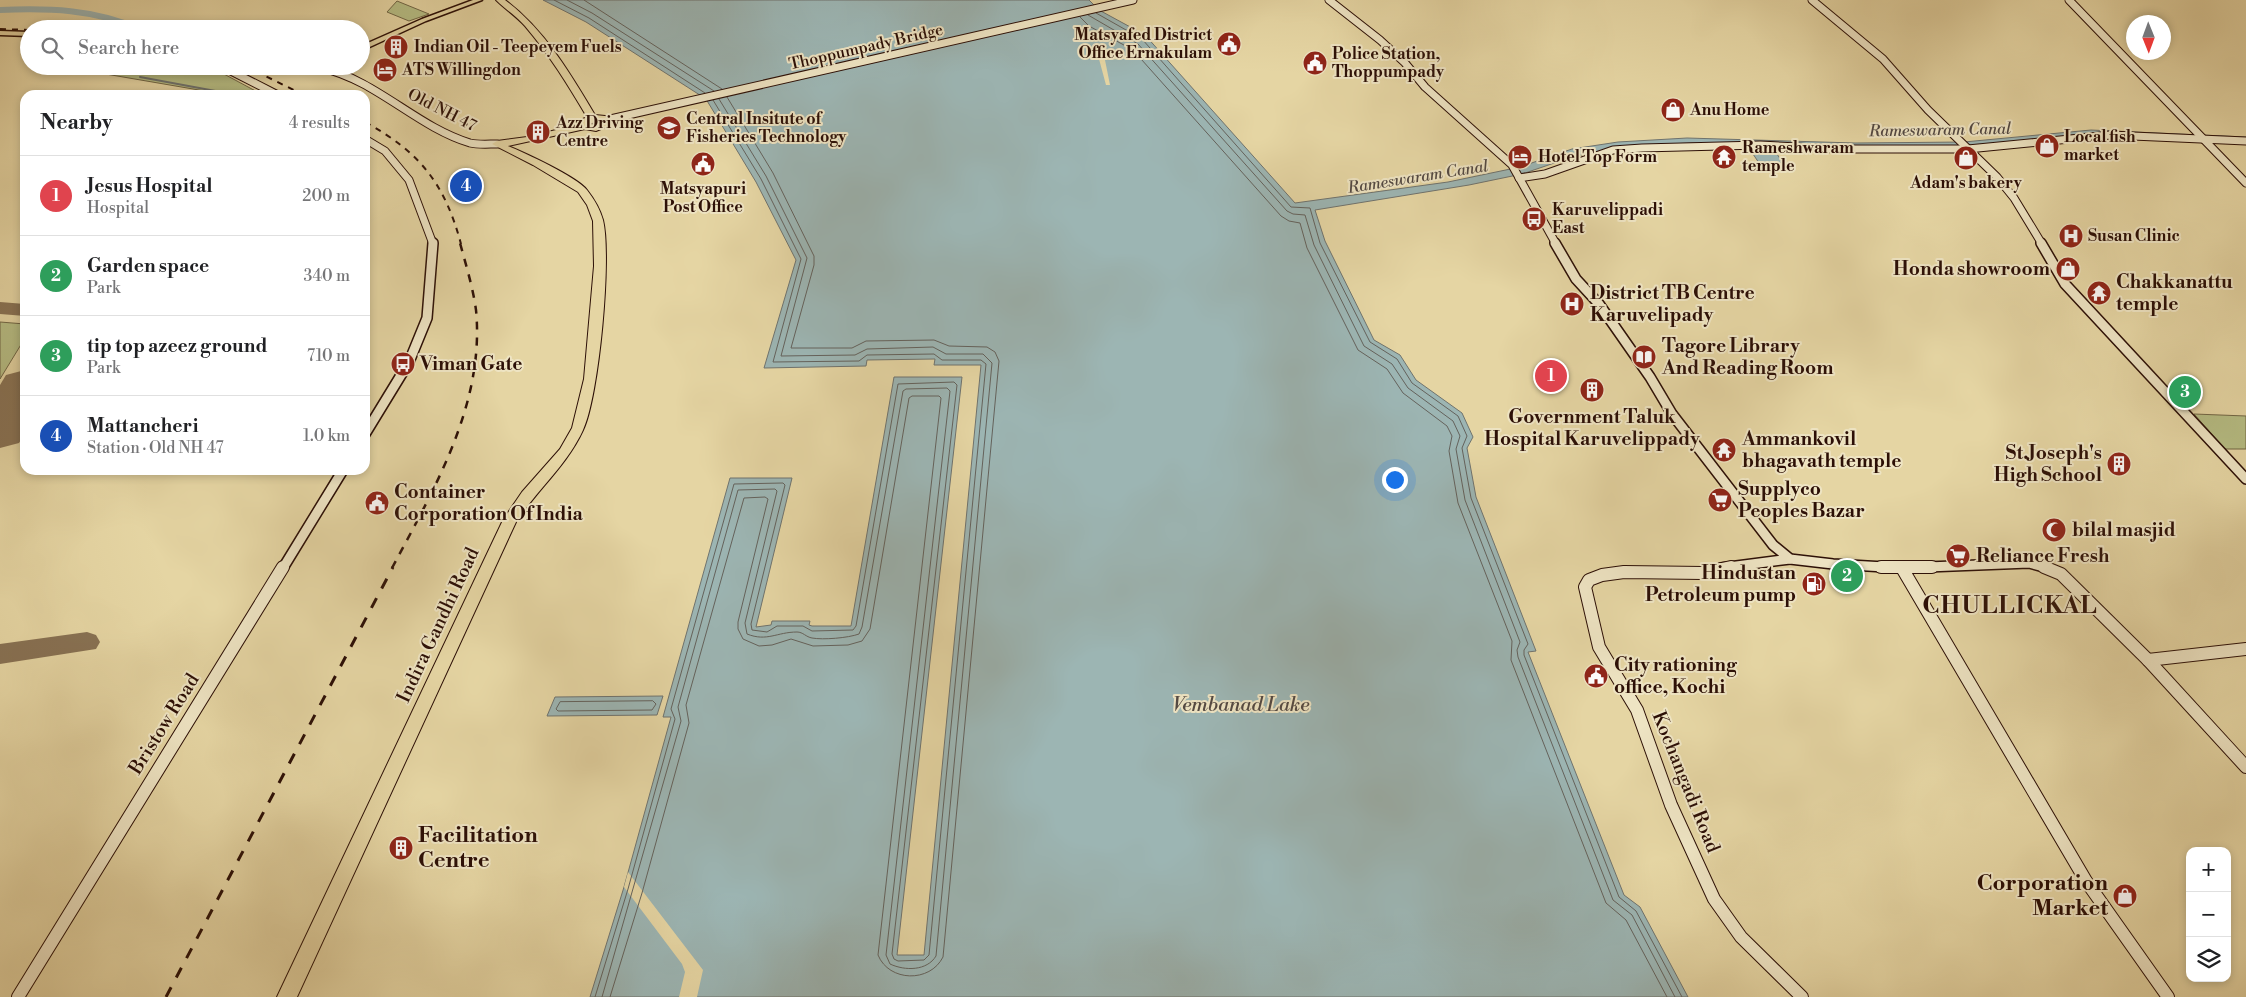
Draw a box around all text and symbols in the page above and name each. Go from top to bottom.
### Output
north arrow [2126,15,2171,60]
search box [20,20,370,75]
street label: Thoppumpady Bridge [787,20,945,74]
place label: Matsyafed District Office Ernakulam [1074,25,1212,63]
public building icon: Matsyafed District Office Ernakulam [1216,31,1242,57]
icon: search [38,34,66,62]
building icon: Indian Oil - Teepeyem Fuels [383,34,409,60]
text: Search here [78,36,179,60]
place label: Indian Oil - Teepeyem Fuels [414,37,622,57]
place label: Police Station, Thoppumpady [1332,44,1445,82]
public building icon: Police Station, Thoppumpady [1302,50,1328,76]
hotel icon: ATS Willingdon [372,57,398,83]
place label: ATS Willingdon [401,60,521,80]
street label: Old NH 47 [404,84,480,136]
shop icon: Anu Home [1660,97,1686,123]
place label: Anu Home [1689,100,1770,120]
place label: Central Insitute of Fisheries Technology [686,109,847,147]
text: Nearby [40,110,113,136]
text: 4 results [289,113,350,133]
place label: Azz Driving Centre [555,113,644,151]
school or university icon: Central Insitute of Fisheries Technology [656,115,682,141]
building icon: Azz Driving Centre [525,119,551,145]
water label: Rameswaram Canal [1868,119,2012,141]
place label: Local fish market [2064,127,2136,165]
shop icon: Local fish market [2034,133,2060,159]
place label: Rameshwaram temple [1742,138,1854,176]
hotel icon: Hotel Top Form [1507,144,1533,170]
temple icon: Rameshwaram temple [1711,144,1737,170]
shop icon: Adam's bakery [1953,145,1979,171]
place label: Hotel Top Form [1538,147,1658,167]
public building icon: Matsyapuri Post Office [690,151,716,177]
water label: Rameswaram Canal [1345,156,1491,198]
pin: 4 [450,167,482,205]
place label: Adam's bakery [1909,173,2023,193]
text: Jesus Hospital [87,174,212,198]
place label: Matsyapuri Post Office [660,179,746,217]
text: 1 [52,186,60,206]
text: 200 m [302,186,350,206]
text: Hospital [87,198,149,218]
place label: Karuvelippadi East [1552,200,1663,238]
bus stop icon: Karuvelippadi East [1521,206,1547,232]
hospital icon: Susan Clinic [2058,223,2084,249]
place label: Susan Clinic [2088,226,2180,246]
text: Garden space [87,254,209,278]
shop icon: Honda showroom [2055,256,2081,282]
place label: Honda showroom [1893,257,2050,281]
text: 2 [51,266,61,286]
text: 340 m [303,266,350,286]
place label: Chakkanattu temple [2116,270,2233,316]
text: Park [87,278,120,298]
temple icon: Chakkanattu temple [2086,280,2112,306]
place label: District TB Centre Karuvelipady [1590,281,1755,327]
hospital icon: District TB Centre Karuvelipady [1559,291,1585,317]
text: tip top azeez ground [87,334,267,358]
place label: Tagore Library And Reading Room [1661,334,1834,380]
library icon: Tagore Library And Reading Room [1631,344,1657,370]
text: 3 [51,346,61,366]
text: 710 m [307,346,350,366]
bus stop icon: Viman Gate [390,351,416,377]
place label: Viman Gate [419,352,523,376]
pin: 1 [1535,357,1567,395]
text: Park [87,358,120,378]
pin: 3 [2169,373,2201,411]
building icon: Government Taluk Hospital Karuvelippady [1579,377,1605,403]
place label: Government Taluk Hospital Karuvelippady [1484,405,1700,451]
text: Mattancheri [87,414,199,438]
text: 4 [51,426,61,446]
text: 1.0 km [303,426,350,446]
place label: Ammankovil bhagavath temple [1741,427,1902,473]
temple icon: Ammankovil bhagavath temple [1711,437,1737,463]
text: Station · Old NH 47 [87,438,224,458]
place label: St.Joseph's High School [1994,441,2102,487]
building icon: St.Joseph's High School [2106,451,2132,477]
your location [1382,467,1408,493]
place label: Supplyco Peoples Bazar [1738,477,1865,523]
place label: Container Corporation Of India [394,480,584,526]
supermarket icon: Supplyco Peoples Bazar [1707,487,1733,513]
public building icon: Container Corporation Of India [364,490,390,516]
mosque icon: bilal masjid [2041,517,2067,543]
place label: bilal masjid [2072,518,2176,542]
street label: Indira Gandhi Road [392,543,485,706]
supermarket icon: Reliance Fresh [1945,543,1971,569]
place label: Reliance Fresh [1976,544,2110,568]
pin: 2 [1831,557,1863,595]
place label: Hindustan Petroleum pump [1645,561,1796,607]
fuel station icon: Hindustan Petroleum pump [1801,571,1827,597]
district label: CHULLICKAL [1922,591,2098,621]
place label: City rationing office, Kochi [1614,653,1738,699]
public building icon: City rationing office, Kochi [1583,663,1609,689]
street label: Bristow Road [123,669,205,780]
water label: Vembanad Lake [1173,693,1310,718]
street label: Kochangadi Road [1647,708,1725,856]
place label: Facilitation Centre [418,822,538,874]
building icon: Facilitation Centre [388,835,414,861]
map controls [2186,847,2231,982]
button: + [2186,847,2231,892]
place label: Corporation Market [1977,870,2108,922]
shop icon: Corporation Market [2112,883,2138,909]
button: − [2186,892,2231,937]
button: layers [2186,937,2231,982]

